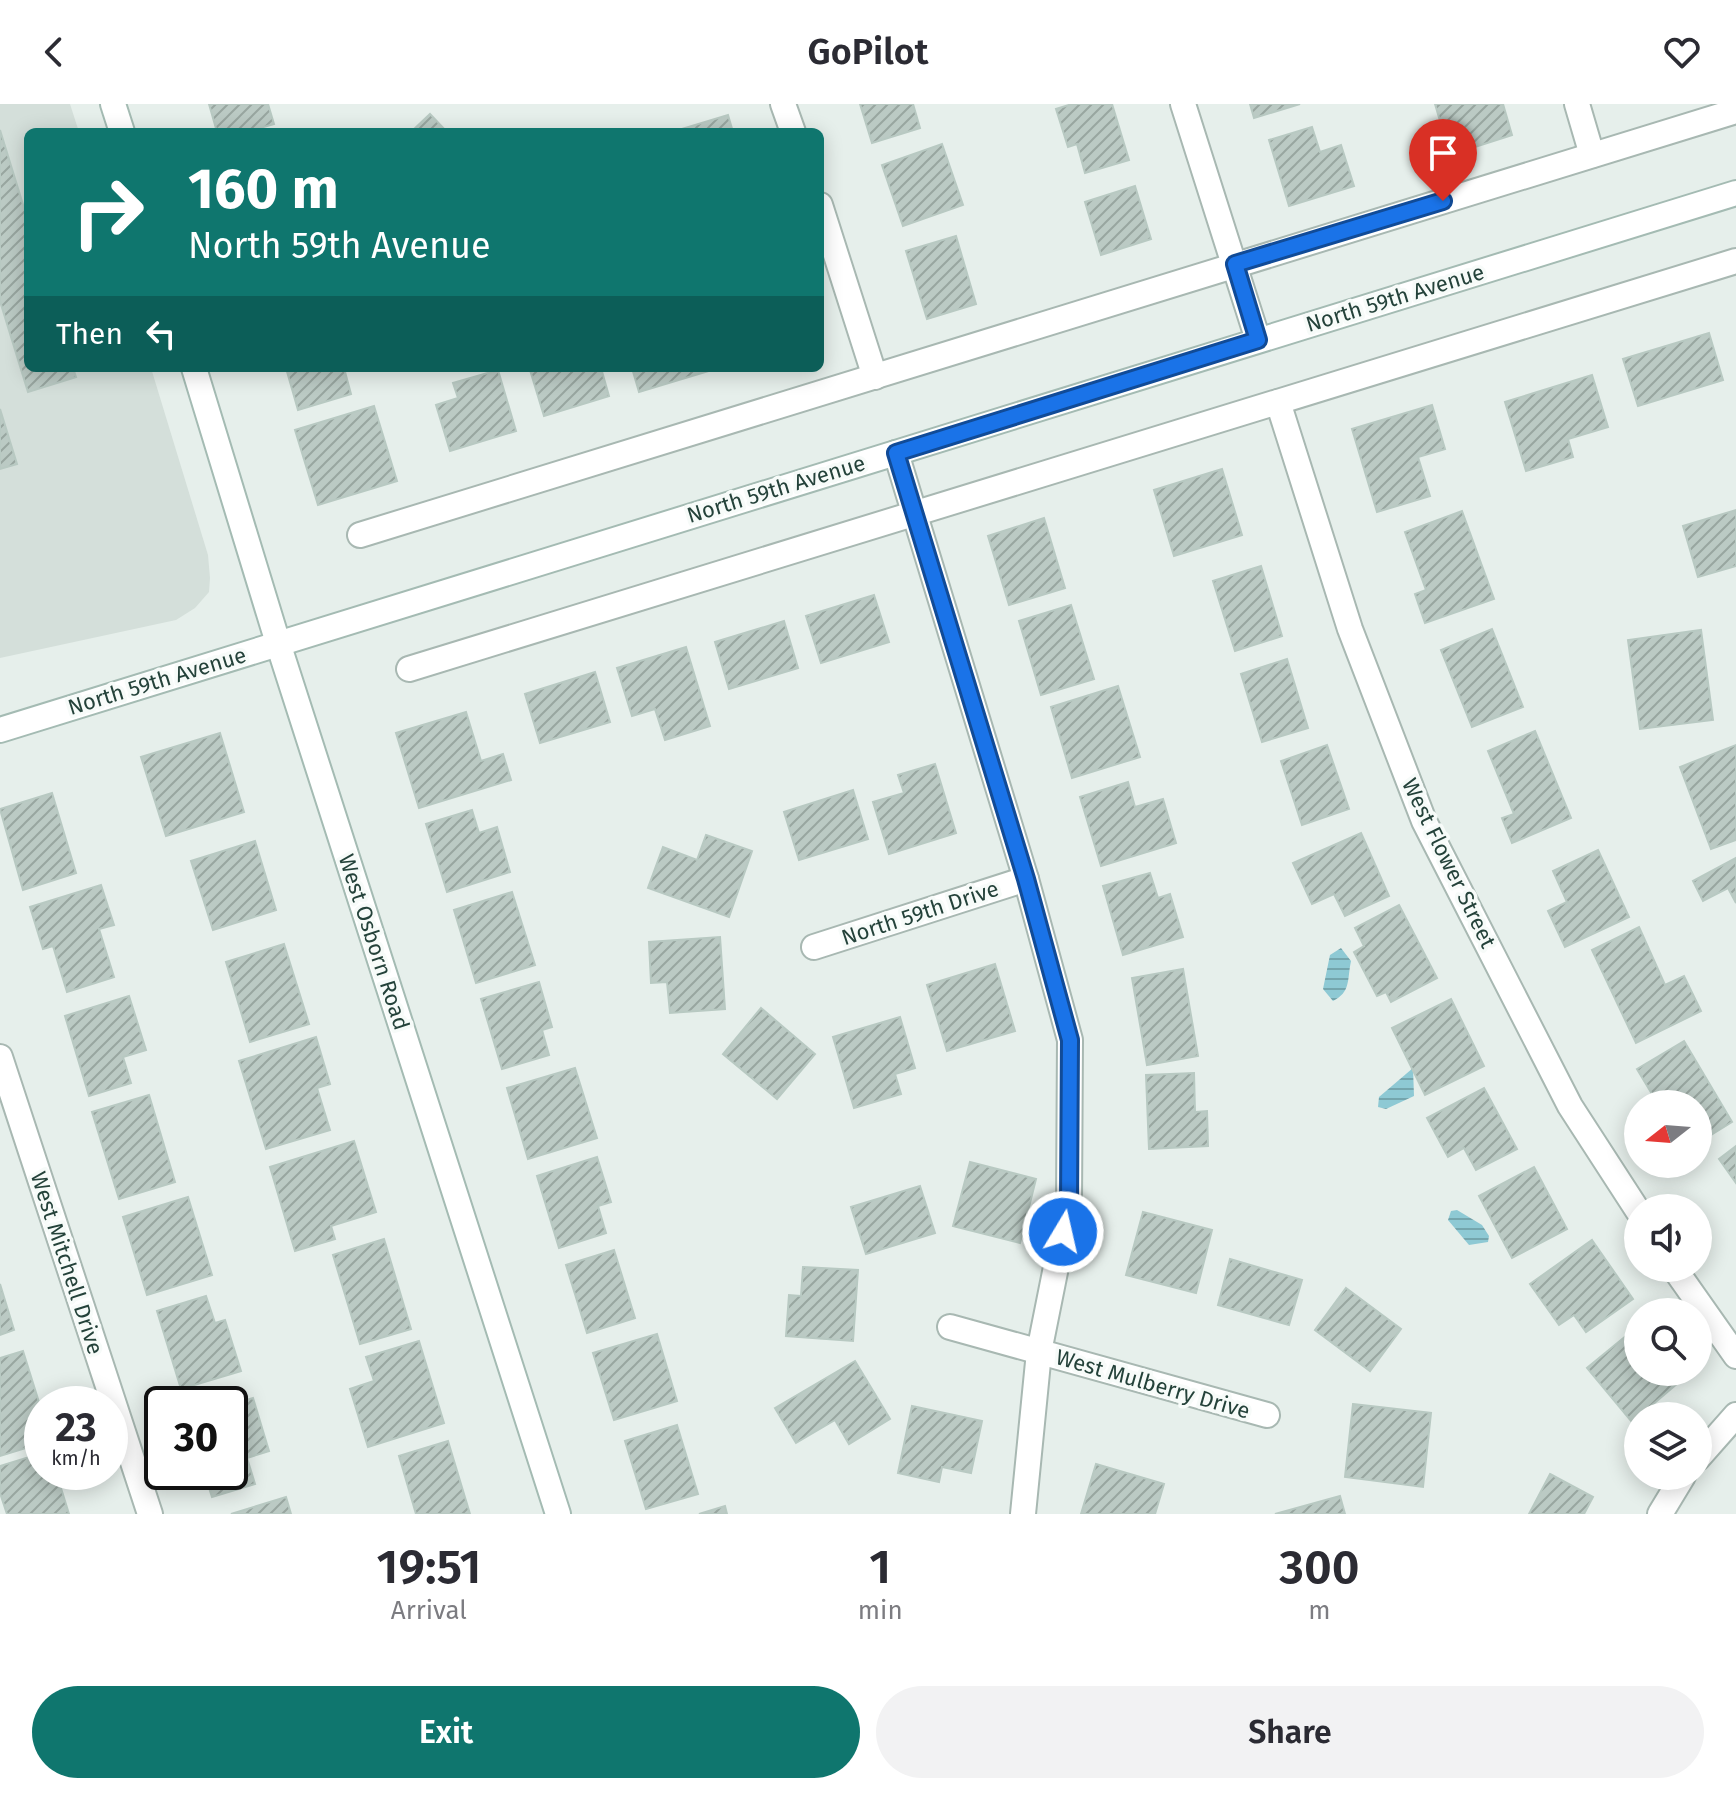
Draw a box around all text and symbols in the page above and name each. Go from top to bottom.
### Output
icon: back [32,30,76,74]
text: GoPilot [808,30,928,74]
icon: heart [1660,30,1704,74]
pin [1409,119,1477,201]
icon: arrive [1421,131,1465,175]
text: 160 m [188,156,339,223]
icon: right [56,160,160,264]
text: North 59th Avenue [188,224,491,268]
street label: North 59th Avenue [1303,258,1487,338]
icon: left [139,312,183,356]
text: Then [56,316,123,352]
street label: North 59th Avenue [684,449,868,529]
street label: North 59th Avenue [65,641,249,721]
street label: West Flower Street [1396,774,1502,952]
street label: West Osborn Road [333,851,415,1033]
street label: North 59th Drive [838,875,1002,951]
north arrow [1624,1090,1712,1178]
map controls [1624,1090,1712,1490]
street label: West Mitchell Drive [25,1168,109,1358]
position arrow [1021,1190,1105,1274]
button: sound [1624,1194,1712,1282]
button: search [1624,1298,1712,1386]
street label: West Mulberry Drive [1053,1343,1253,1425]
speed limit sign: 30 [144,1386,248,1490]
button: layers [1624,1402,1712,1490]
text: 23 [55,1404,97,1452]
text: km/h [51,1446,101,1470]
text: 19:51 [377,1538,481,1596]
text: 1 [869,1538,891,1596]
text: 300 [1279,1538,1359,1596]
text: Arrival [391,1595,467,1626]
text: min [858,1595,903,1626]
text: m [1308,1595,1330,1626]
button: Exit [32,1686,860,1778]
button: Share [876,1686,1704,1778]

